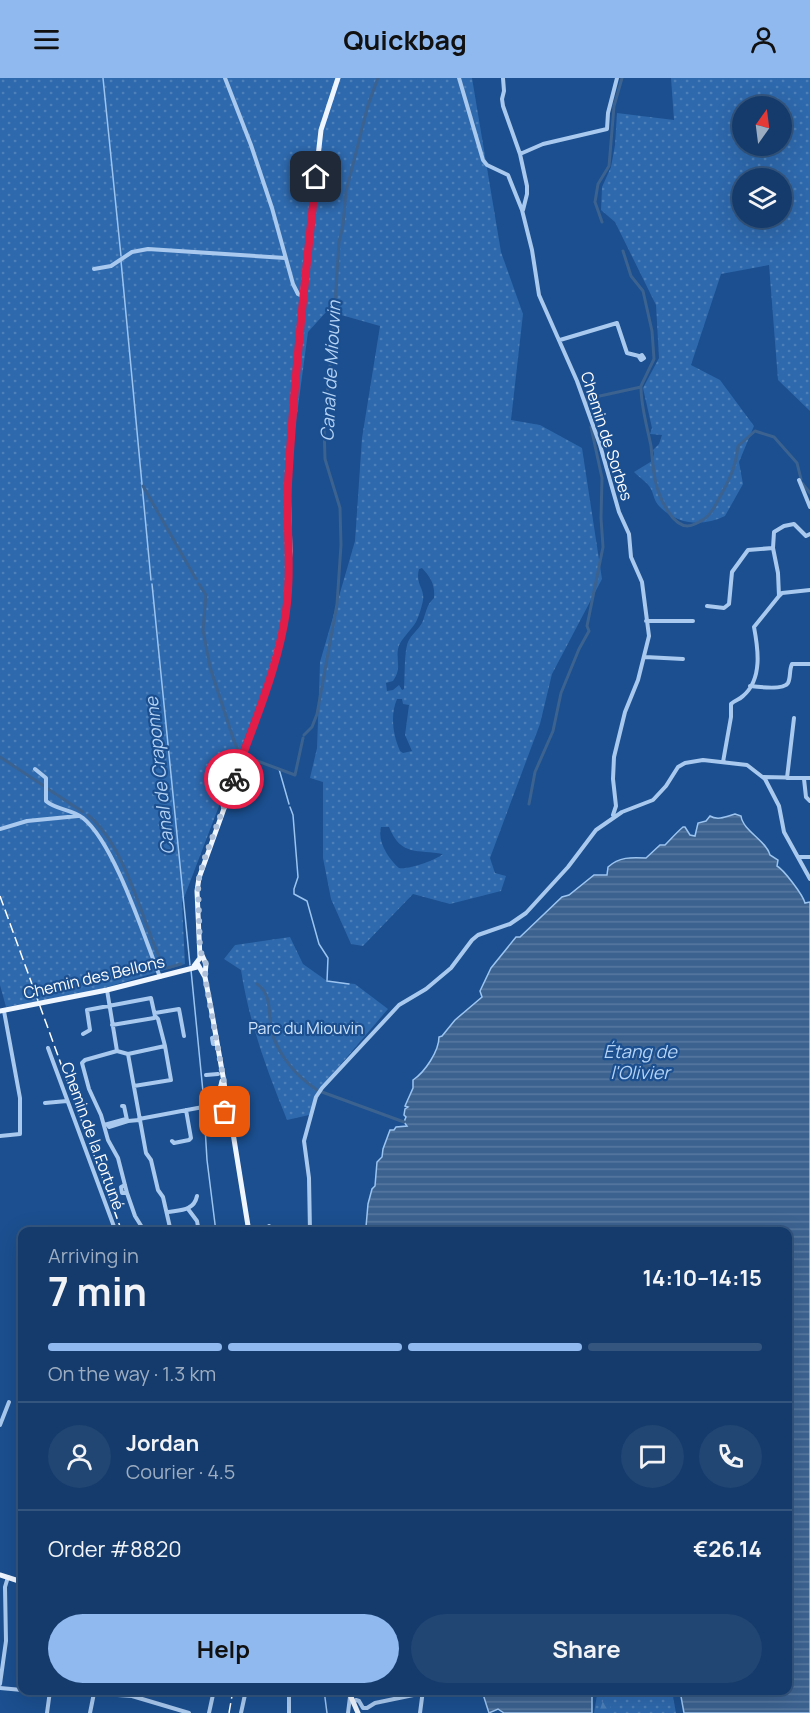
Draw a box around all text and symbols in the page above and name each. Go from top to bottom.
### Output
text: Quickbag [343,21,467,58]
icon: menu [30,23,63,56]
icon: person [747,23,780,56]
north arrow [732,96,792,156]
map controls [732,96,792,228]
pin [290,151,341,202]
icon: home [299,160,332,193]
button: layers [732,168,792,228]
water label: Canal de Miouvin [314,299,346,442]
street label: Chemin de Sorbes [576,369,638,503]
water label: Canal de Craponne [139,695,179,856]
courier [204,749,264,809]
icon: bike [218,763,251,796]
street label: Chemin des Bellons [21,950,167,1004]
park label: Parc du Miouvin [248,1017,364,1039]
water label: Étang de l'Olivier [603,1039,678,1084]
street label: Chemin de la Fortuné [56,1059,130,1213]
pin [199,1086,250,1137]
icon: bag [208,1095,241,1128]
text: Arriving in [48,1242,139,1269]
text: 14:10–14:15 [642,1263,762,1293]
text: 7 min [48,1264,147,1318]
text: On the way · 1.3 km [48,1360,216,1387]
button: person [48,1425,111,1488]
button: chat [621,1425,684,1488]
button: phone [699,1425,762,1488]
text: Jordan [126,1428,199,1458]
text: Courier · 4.5 [126,1458,235,1485]
text: Order #8820 [48,1534,182,1564]
text: €26.14 [693,1534,762,1564]
button: Help [48,1614,399,1683]
button: Share [411,1614,762,1683]

